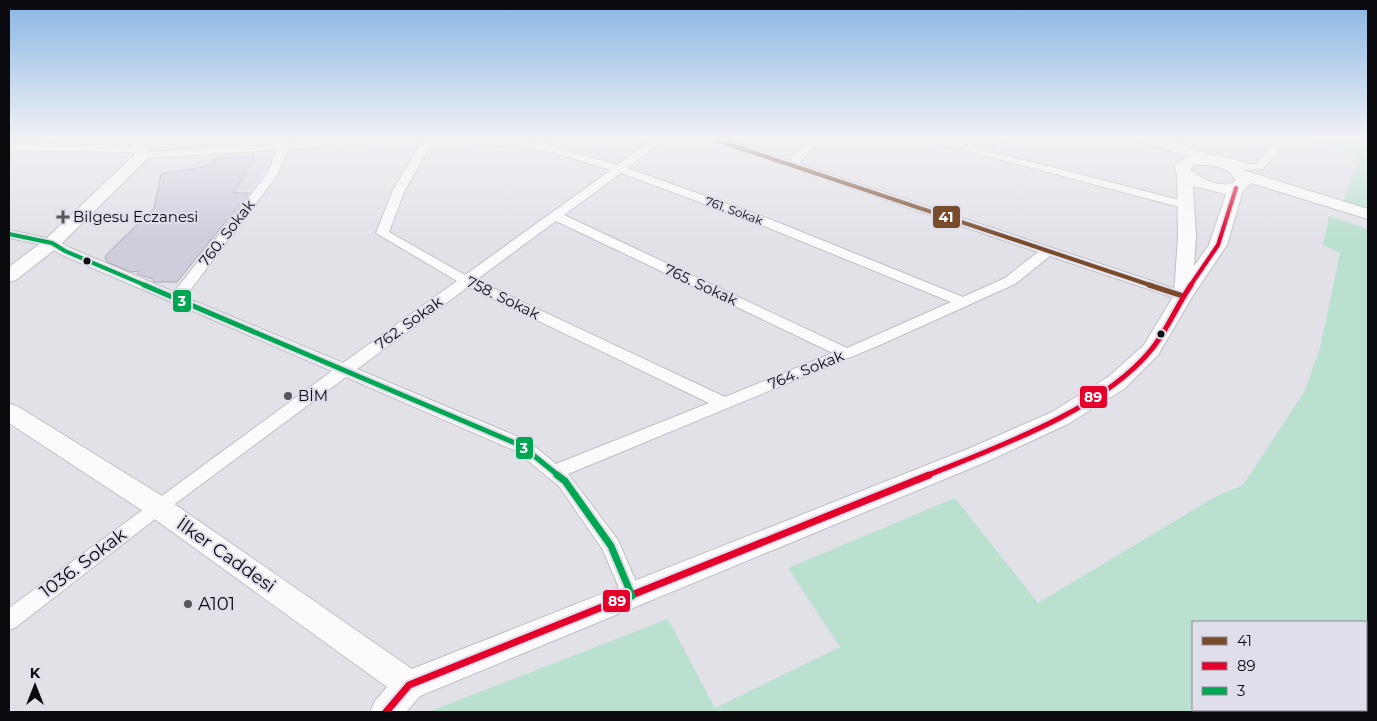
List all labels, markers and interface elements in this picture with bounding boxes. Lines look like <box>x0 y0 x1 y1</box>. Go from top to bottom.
street label: 761. Sokak <box>703 193 766 228</box>
street label: 760. Sokak <box>195 195 259 270</box>
line badge: 41 <box>932 205 961 229</box>
place label: Bilgesu Eczanesi <box>73 207 198 226</box>
text: 41 <box>939 208 953 226</box>
marker: Bilgesu Eczanesi <box>57 211 69 223</box>
unlabelled marker <box>82 256 92 266</box>
street label: 765. Sokak <box>662 259 741 310</box>
street label: 758. Sokak <box>463 272 543 323</box>
line badge: 3 <box>172 289 192 313</box>
text: 3 <box>177 292 186 310</box>
street label: 762. Sokak <box>371 292 446 353</box>
unlabelled marker <box>1156 329 1166 339</box>
street label: 764. Sokak <box>765 346 847 393</box>
line badge: 89 <box>1079 385 1108 409</box>
place label: BİM <box>298 386 328 405</box>
text: 89 <box>1084 388 1102 406</box>
marker: BİM <box>282 390 294 402</box>
line badge: 3 <box>515 436 534 460</box>
text: 3 <box>519 439 528 457</box>
street label: İlker Caddesi <box>172 513 280 597</box>
street label: 1036. Sokak <box>35 523 131 603</box>
line badge: 89 <box>602 589 631 613</box>
text: 89 <box>608 592 626 610</box>
place label: A101 <box>198 593 235 615</box>
marker: A101 <box>182 598 194 610</box>
legend <box>1192 621 1367 711</box>
text: 41 <box>1237 631 1252 650</box>
text: 89 <box>1237 656 1256 675</box>
north arrow <box>10 661 60 711</box>
text: K <box>30 664 41 682</box>
text: 3 <box>1237 681 1245 700</box>

